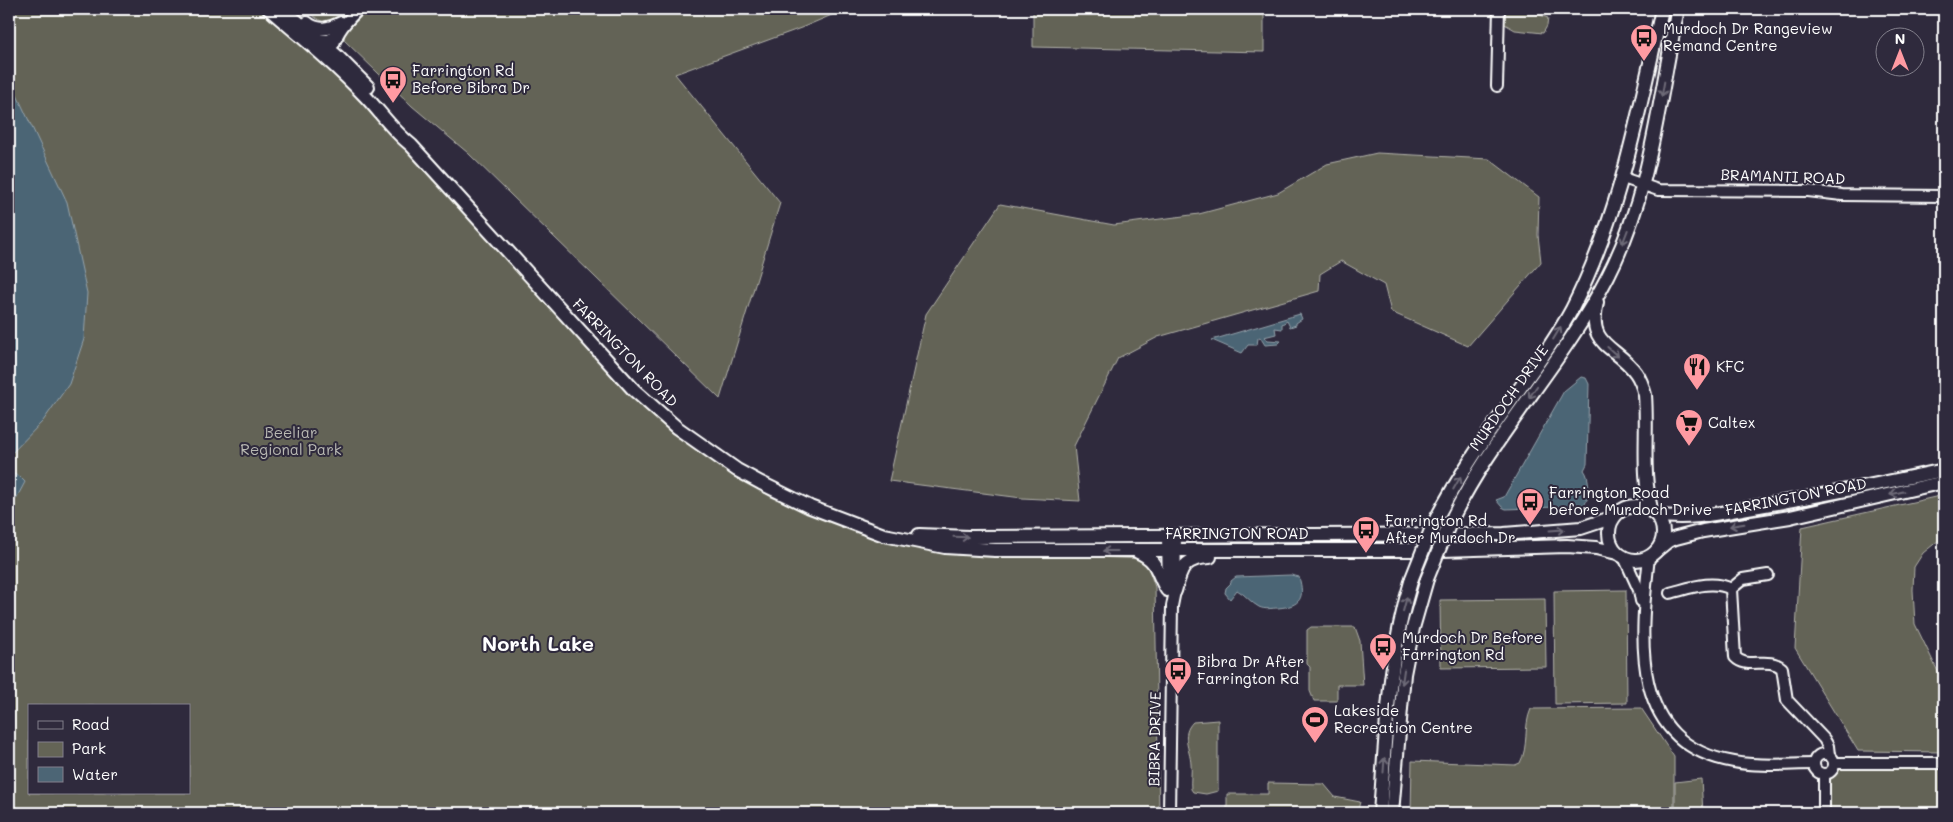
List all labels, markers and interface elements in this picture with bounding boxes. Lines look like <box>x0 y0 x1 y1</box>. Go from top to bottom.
place label: Murdoch Dr Rangeview Remand Centre <box>1663 18 1833 55</box>
bus stop icon: Murdoch Dr Rangeview Remand Centre <box>1629 23 1659 62</box>
north arrow <box>1876 28 1926 78</box>
text: N <box>1895 29 1905 48</box>
place label: Farrington Rd Before Bibra Dr <box>412 60 530 97</box>
bus stop icon: Farrington Rd Before Bibra Dr <box>378 65 408 104</box>
one-way arrow <box>1658 80 1668 96</box>
street label: BRAMANTI ROAD <box>1720 164 1846 188</box>
one-way arrow <box>1620 229 1630 244</box>
street label: FARRINGTON ROAD <box>569 294 683 411</box>
one-way arrow <box>1553 327 1563 341</box>
street label: MURDOCH DRIVE <box>1464 340 1552 454</box>
one-way arrow <box>1607 346 1620 358</box>
restaurant icon: KFC <box>1682 352 1712 391</box>
place label: KFC <box>1716 356 1744 376</box>
one-way arrow <box>1528 384 1538 398</box>
supermarket icon: Caltex <box>1674 408 1704 447</box>
place label: Caltex <box>1708 412 1756 432</box>
park label: Beeliar Regional Park <box>240 422 342 459</box>
street label: FARRINGTON ROAD <box>1724 473 1868 520</box>
one-way arrow <box>1452 476 1462 490</box>
place label: Farrington Road before Murdoch Drive <box>1549 482 1712 519</box>
bus stop icon: Farrington Road before Murdoch Drive <box>1515 487 1545 526</box>
one-way arrow <box>1889 489 1905 498</box>
place label: Farrington Rd After Murdoch Dr <box>1385 510 1515 547</box>
bus stop icon: Farrington Rd After Murdoch Dr <box>1351 515 1381 554</box>
one-way arrow <box>1730 521 1746 531</box>
street label: FARRINGTON ROAD <box>1165 523 1309 543</box>
one-way arrow <box>1549 526 1565 535</box>
one-way arrow <box>952 532 968 542</box>
one-way arrow <box>1102 546 1118 556</box>
one-way arrow <box>1400 596 1410 612</box>
place label: Murdoch Dr Before Farrington Rd <box>1402 627 1543 664</box>
district label: North Lake <box>482 630 594 656</box>
bus stop icon: Murdoch Dr Before Farrington Rd <box>1368 632 1398 671</box>
place label: Bibra Dr After Farrington Rd <box>1197 651 1304 688</box>
bus stop icon: Bibra Dr After Farrington Rd <box>1163 656 1193 695</box>
one-way arrow <box>1398 669 1408 685</box>
street label: BIBRA DRIVE <box>1143 691 1165 787</box>
place label: Lakeside Recreation Centre <box>1334 700 1473 737</box>
legend <box>28 704 190 794</box>
sports icon: Lakeside Recreation Centre <box>1300 705 1330 744</box>
text: Road <box>72 714 109 734</box>
text: Park <box>72 738 106 758</box>
one-way arrow <box>1379 757 1388 773</box>
text: Water <box>72 764 118 784</box>

